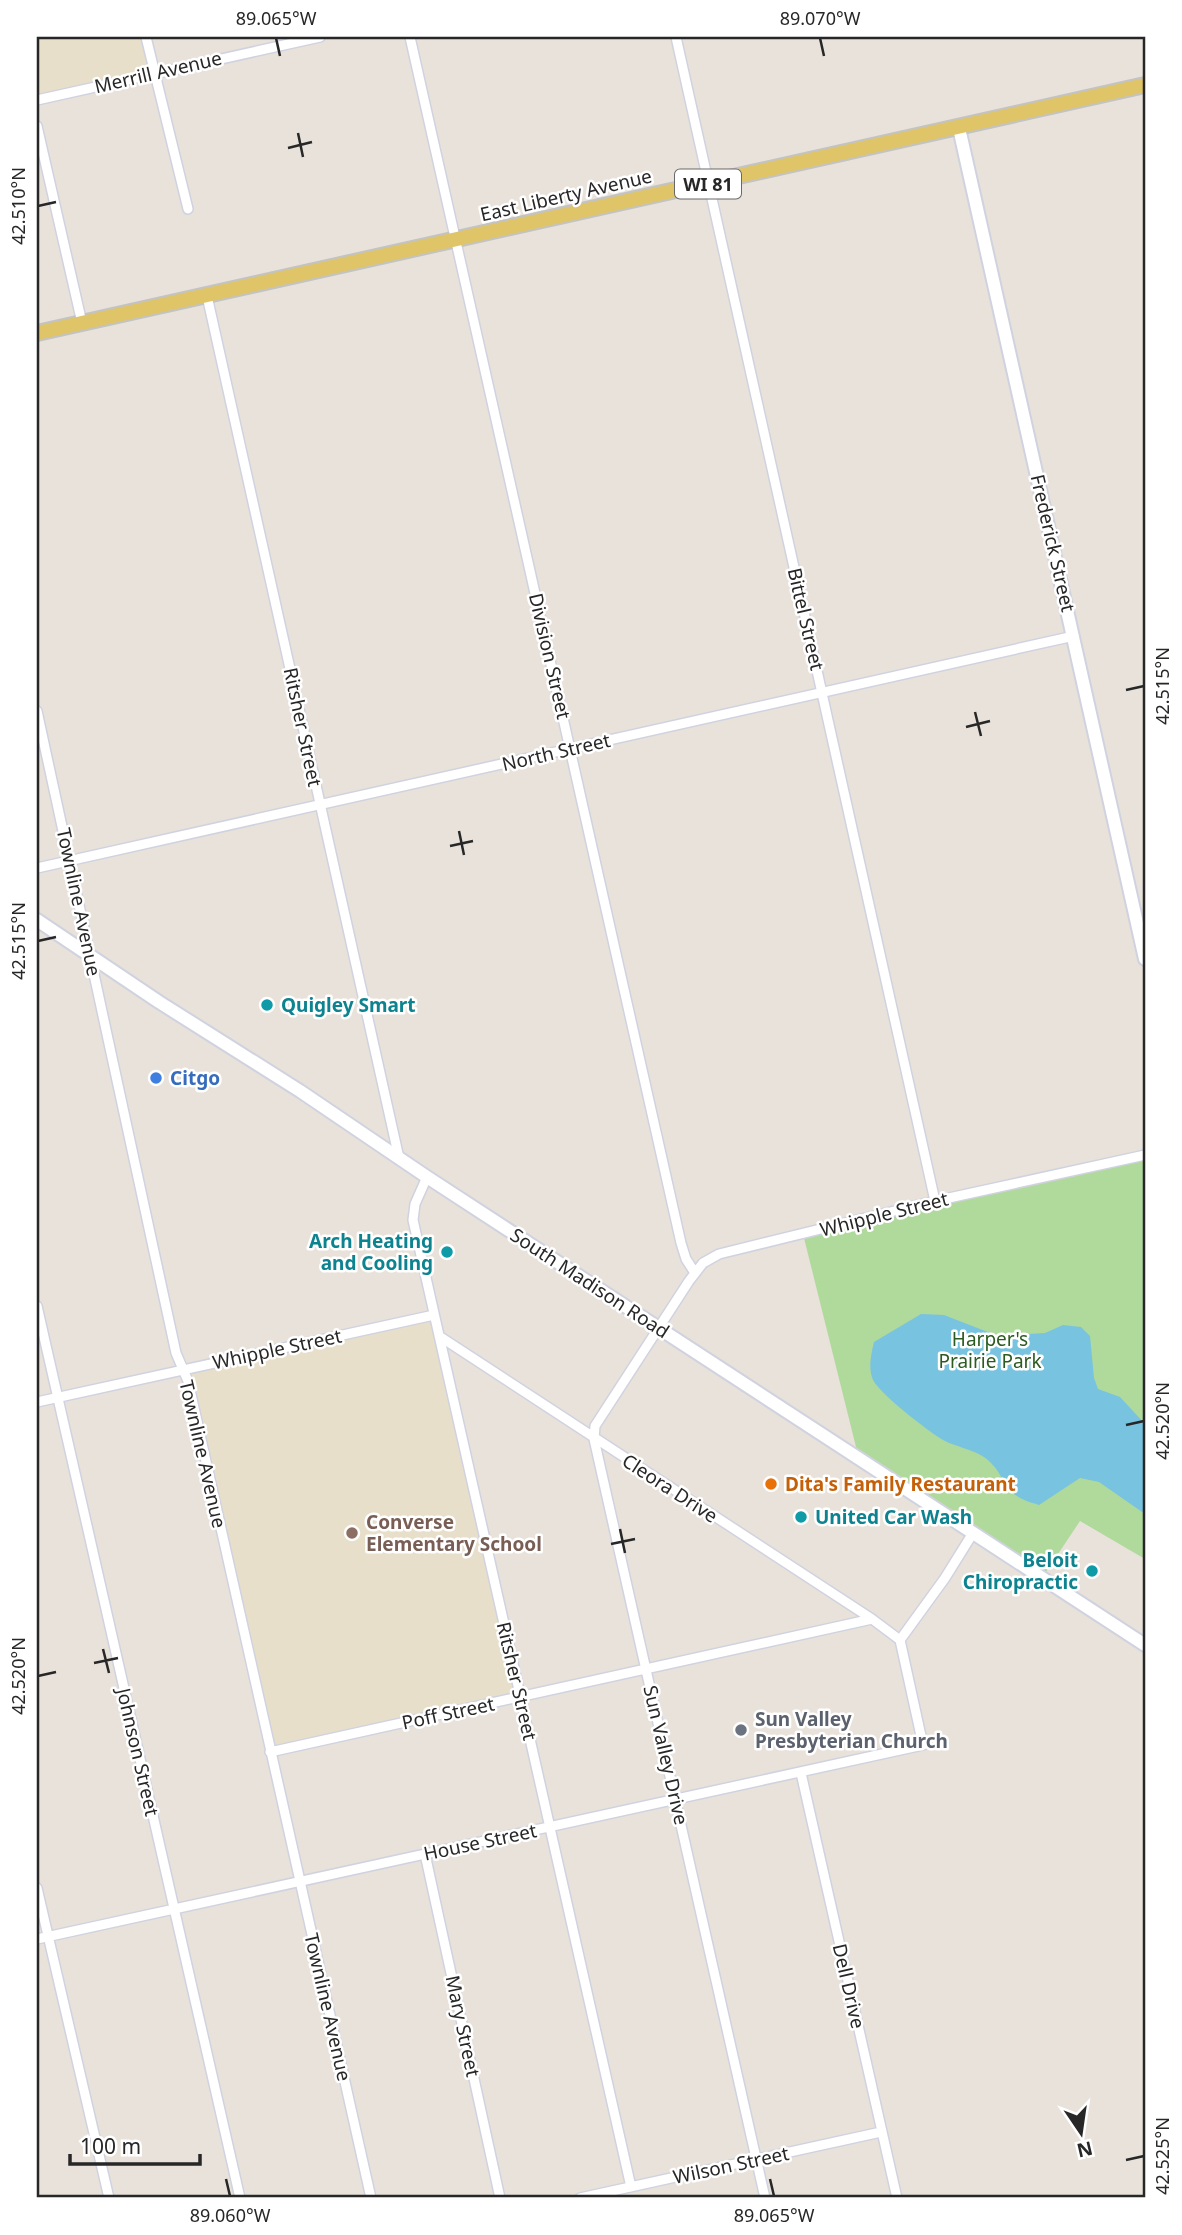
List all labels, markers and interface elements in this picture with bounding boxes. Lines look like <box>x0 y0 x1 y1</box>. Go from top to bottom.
text: 89.065°W <box>236 6 317 30</box>
text: 89.070°W <box>780 6 861 30</box>
street label: Merrill Avenue <box>92 45 224 99</box>
street label: East Liberty Avenue <box>478 163 654 227</box>
text: 42.510°N <box>6 167 30 245</box>
road number: WI 81 <box>675 169 741 198</box>
street label: Frederick Street <box>1025 472 1081 614</box>
street label: Bittel Street <box>782 565 830 673</box>
street label: Division Street <box>523 590 577 722</box>
text: 42.515°N <box>1150 647 1174 725</box>
street label: Ritsher Street <box>278 665 328 789</box>
street label: North Street <box>499 727 613 777</box>
street label: Townline Avenue <box>51 825 107 979</box>
text: 42.515°N <box>6 902 30 980</box>
place label: Quigley Smart <box>281 992 416 1018</box>
marker: Quigley Smart <box>259 997 275 1013</box>
place label: Citgo <box>170 1065 220 1091</box>
marker: Citgo <box>148 1070 164 1086</box>
street label: Whipple Street <box>817 1185 951 1242</box>
street label: South Madison Road <box>505 1222 675 1344</box>
place label: Arch Heating and Cooling <box>309 1228 433 1276</box>
marker: Arch Heating and Cooling <box>439 1244 455 1260</box>
street label: Whipple Street <box>210 1323 344 1375</box>
park label: Harper's Prairie Park <box>938 1326 1042 1374</box>
street label: Townline Avenue <box>173 1378 233 1530</box>
text: 42.520°N <box>1150 1382 1174 1460</box>
street label: Cleora Drive <box>617 1447 723 1529</box>
place label: Dita's Family Restaurant <box>785 1471 1016 1497</box>
marker: Dita's Family Restaurant <box>763 1476 779 1492</box>
place label: United Car Wash <box>815 1504 972 1530</box>
place label: Converse Elementary School <box>366 1509 542 1557</box>
marker: United Car Wash <box>793 1509 809 1525</box>
marker: Converse Elementary School <box>344 1525 360 1541</box>
place label: Beloit Chiropractic <box>963 1547 1078 1595</box>
marker: Beloit Chiropractic <box>1084 1563 1100 1579</box>
street label: Ritsher Street <box>491 1619 543 1743</box>
text: 42.520°N <box>6 1637 30 1715</box>
street label: Sun Valley Drive <box>637 1683 695 1827</box>
street label: Johnson Street <box>110 1684 165 1819</box>
street label: Poff Street <box>399 1690 497 1735</box>
place label: Sun Valley Presbyterian Church <box>755 1706 948 1754</box>
marker: Sun Valley Presbyterian Church <box>733 1722 749 1738</box>
street label: House Street <box>421 1817 539 1867</box>
street label: Townline Avenue <box>298 1931 358 2083</box>
street label: Dell Drive <box>827 1941 871 2031</box>
street label: Mary Street <box>440 1973 486 2079</box>
north arrow <box>1046 2098 1116 2168</box>
text: 42.525°N <box>1150 2117 1174 2195</box>
scale bar <box>70 2123 200 2167</box>
text: 100 m <box>80 2132 141 2160</box>
text: N <box>1074 2135 1095 2164</box>
street label: Wilson Street <box>671 2140 791 2190</box>
text: 89.060°W <box>190 2203 271 2227</box>
text: 89.065°W <box>734 2203 815 2227</box>

